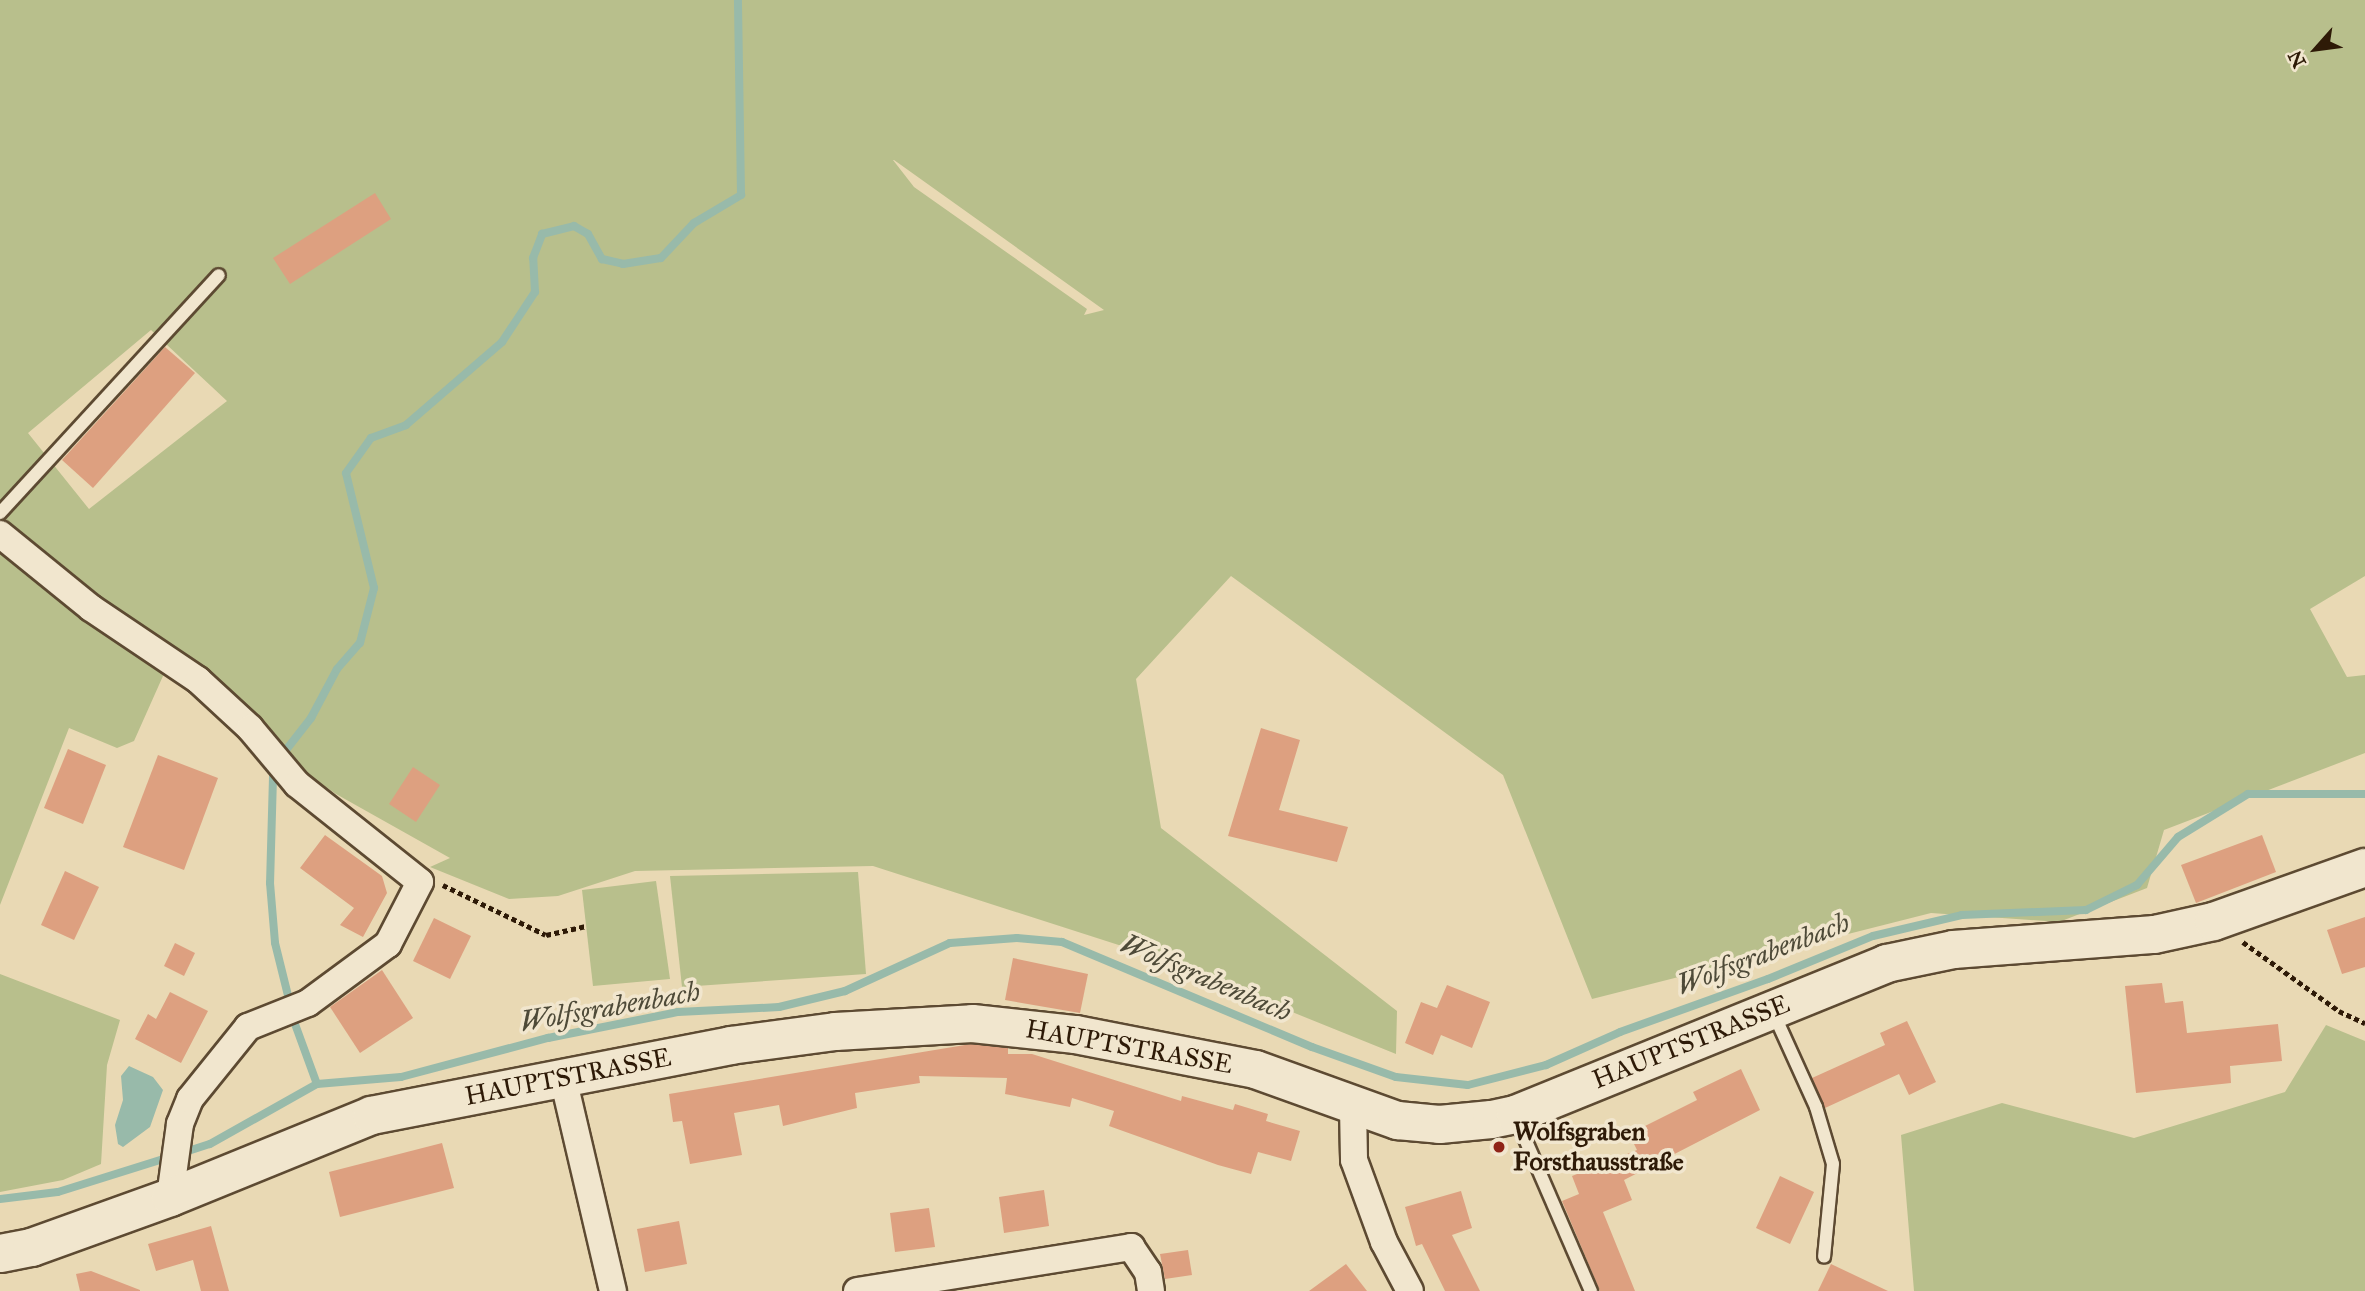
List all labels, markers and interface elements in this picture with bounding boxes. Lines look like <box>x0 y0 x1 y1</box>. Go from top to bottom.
north arrow <box>2281 14 2351 84</box>
text: N <box>2283 47 2311 72</box>
water label: Wolfsgrabenbach <box>1672 906 1854 1002</box>
water label: Wolfsgrabenbach <box>1116 927 1296 1029</box>
water label: Wolfsgrabenbach <box>517 975 703 1039</box>
street label: HAUPTSTRASSE <box>1588 988 1794 1096</box>
street label: HAUPTSTRASSE <box>1023 1013 1235 1081</box>
street label: HAUPTSTRASSE <box>462 1042 674 1112</box>
place label: Wolfsgraben Forsthausstraße <box>1513 1116 1684 1178</box>
marker: Wolfsgraben Forsthausstraße <box>1491 1139 1507 1155</box>

